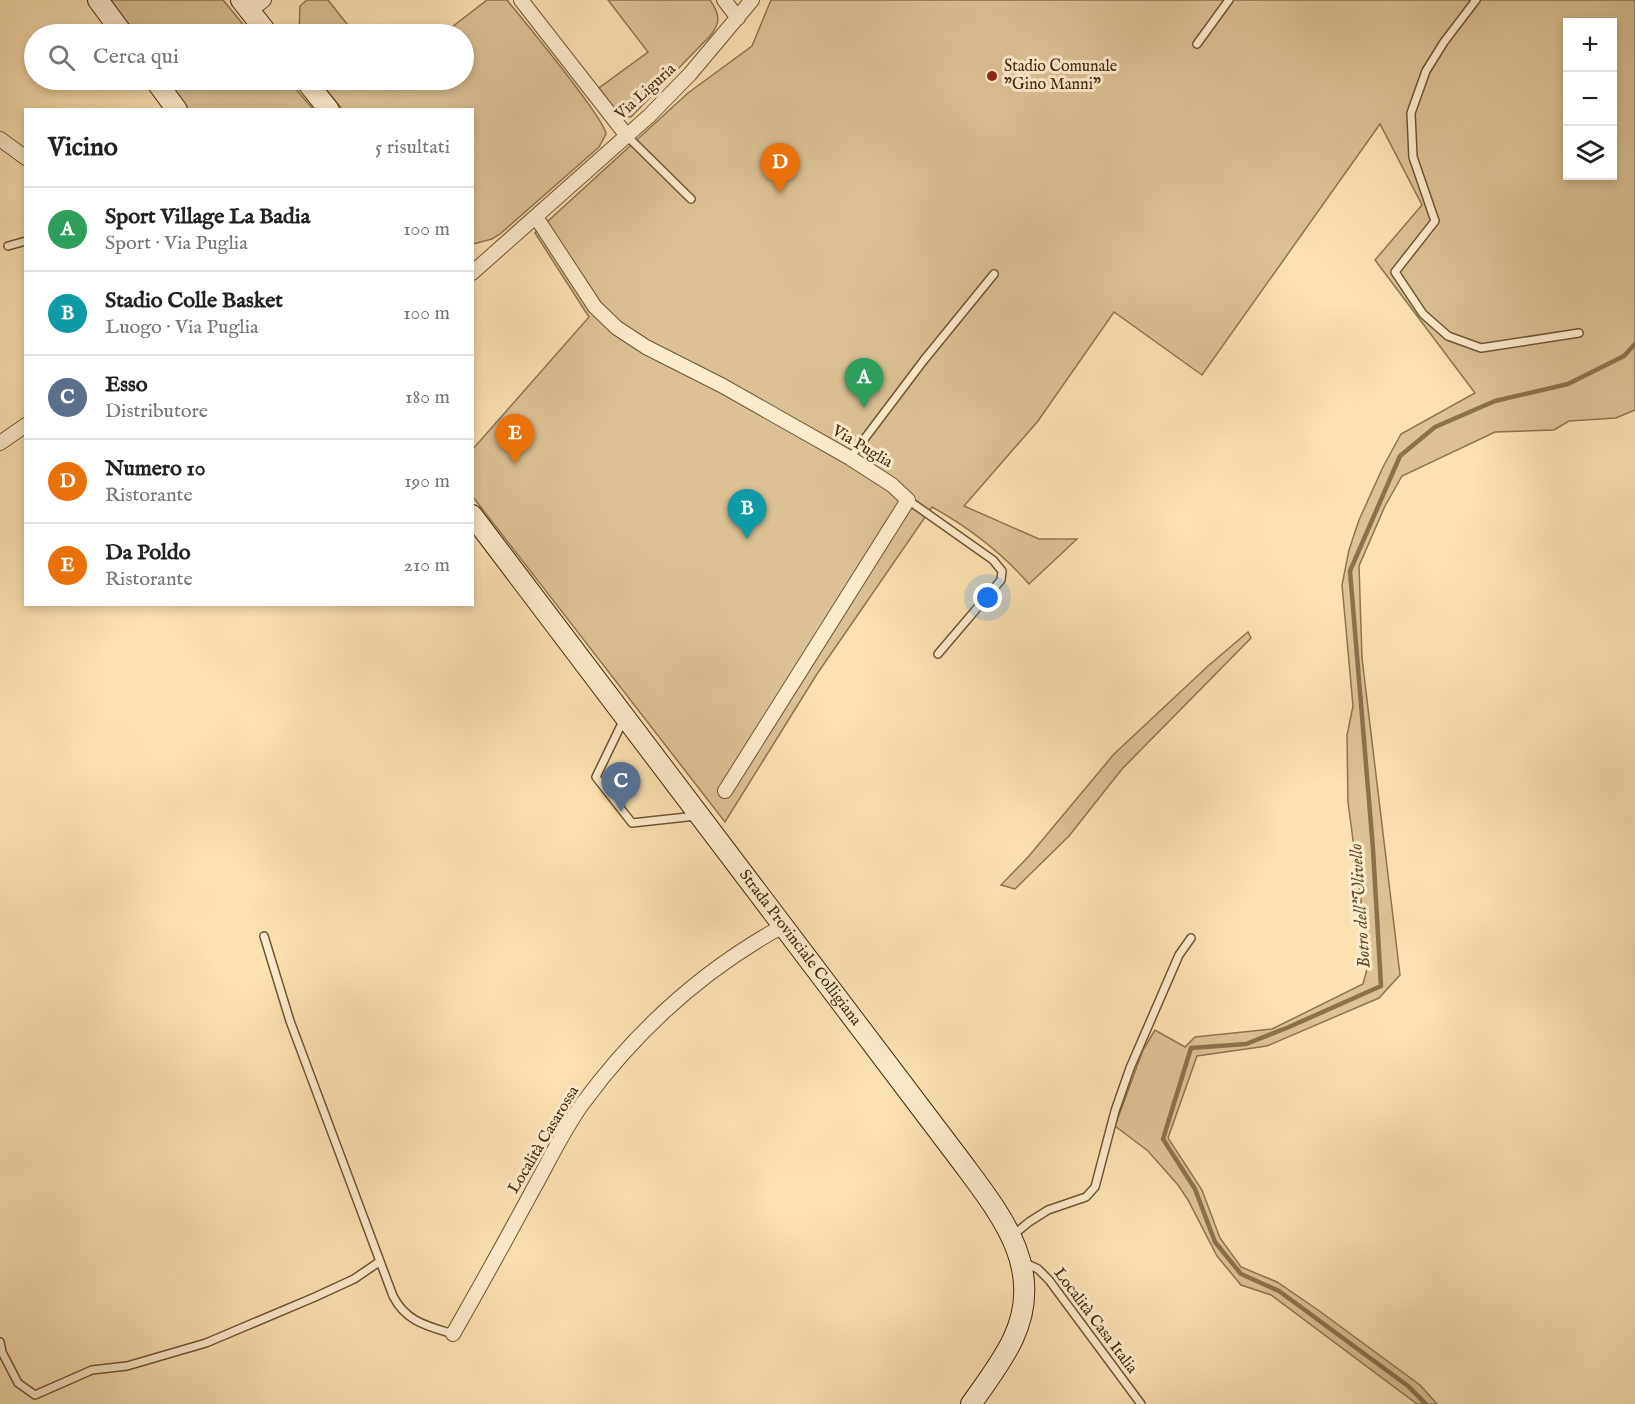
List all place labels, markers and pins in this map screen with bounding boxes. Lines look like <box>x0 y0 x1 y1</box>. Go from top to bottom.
place label: Stadio Comunale "Gino Manni" <box>1004 57 1117 95</box>
marker: Stadio Comunale "Gino Manni" <box>985 69 999 83</box>
pin: D <box>760 144 800 193</box>
pin: A <box>844 358 884 408</box>
pin: E <box>496 414 534 464</box>
pin: B <box>728 490 766 539</box>
pin: C <box>602 762 640 812</box>

